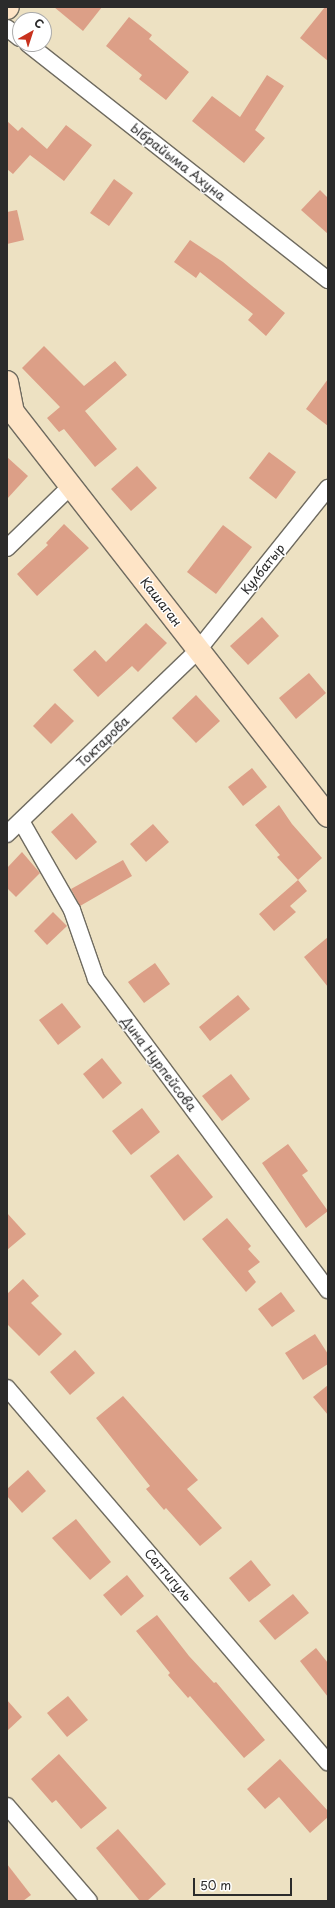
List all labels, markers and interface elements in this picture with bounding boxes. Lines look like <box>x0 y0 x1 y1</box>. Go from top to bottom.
north arrow <box>12 12 52 52</box>
text: С <box>31 14 48 32</box>
street label: Ыбрайыма Ахуна <box>127 120 229 204</box>
street label: Кулбатыр <box>238 540 288 598</box>
street label: Кашаган <box>137 574 185 630</box>
street label: Токтарова <box>74 713 132 771</box>
street label: Дина Нурпейсова <box>118 1013 200 1115</box>
street label: Саттигуль <box>141 1546 195 1604</box>
scale bar <box>195 1870 294 1896</box>
text: 50 m <box>200 1876 231 1894</box>

